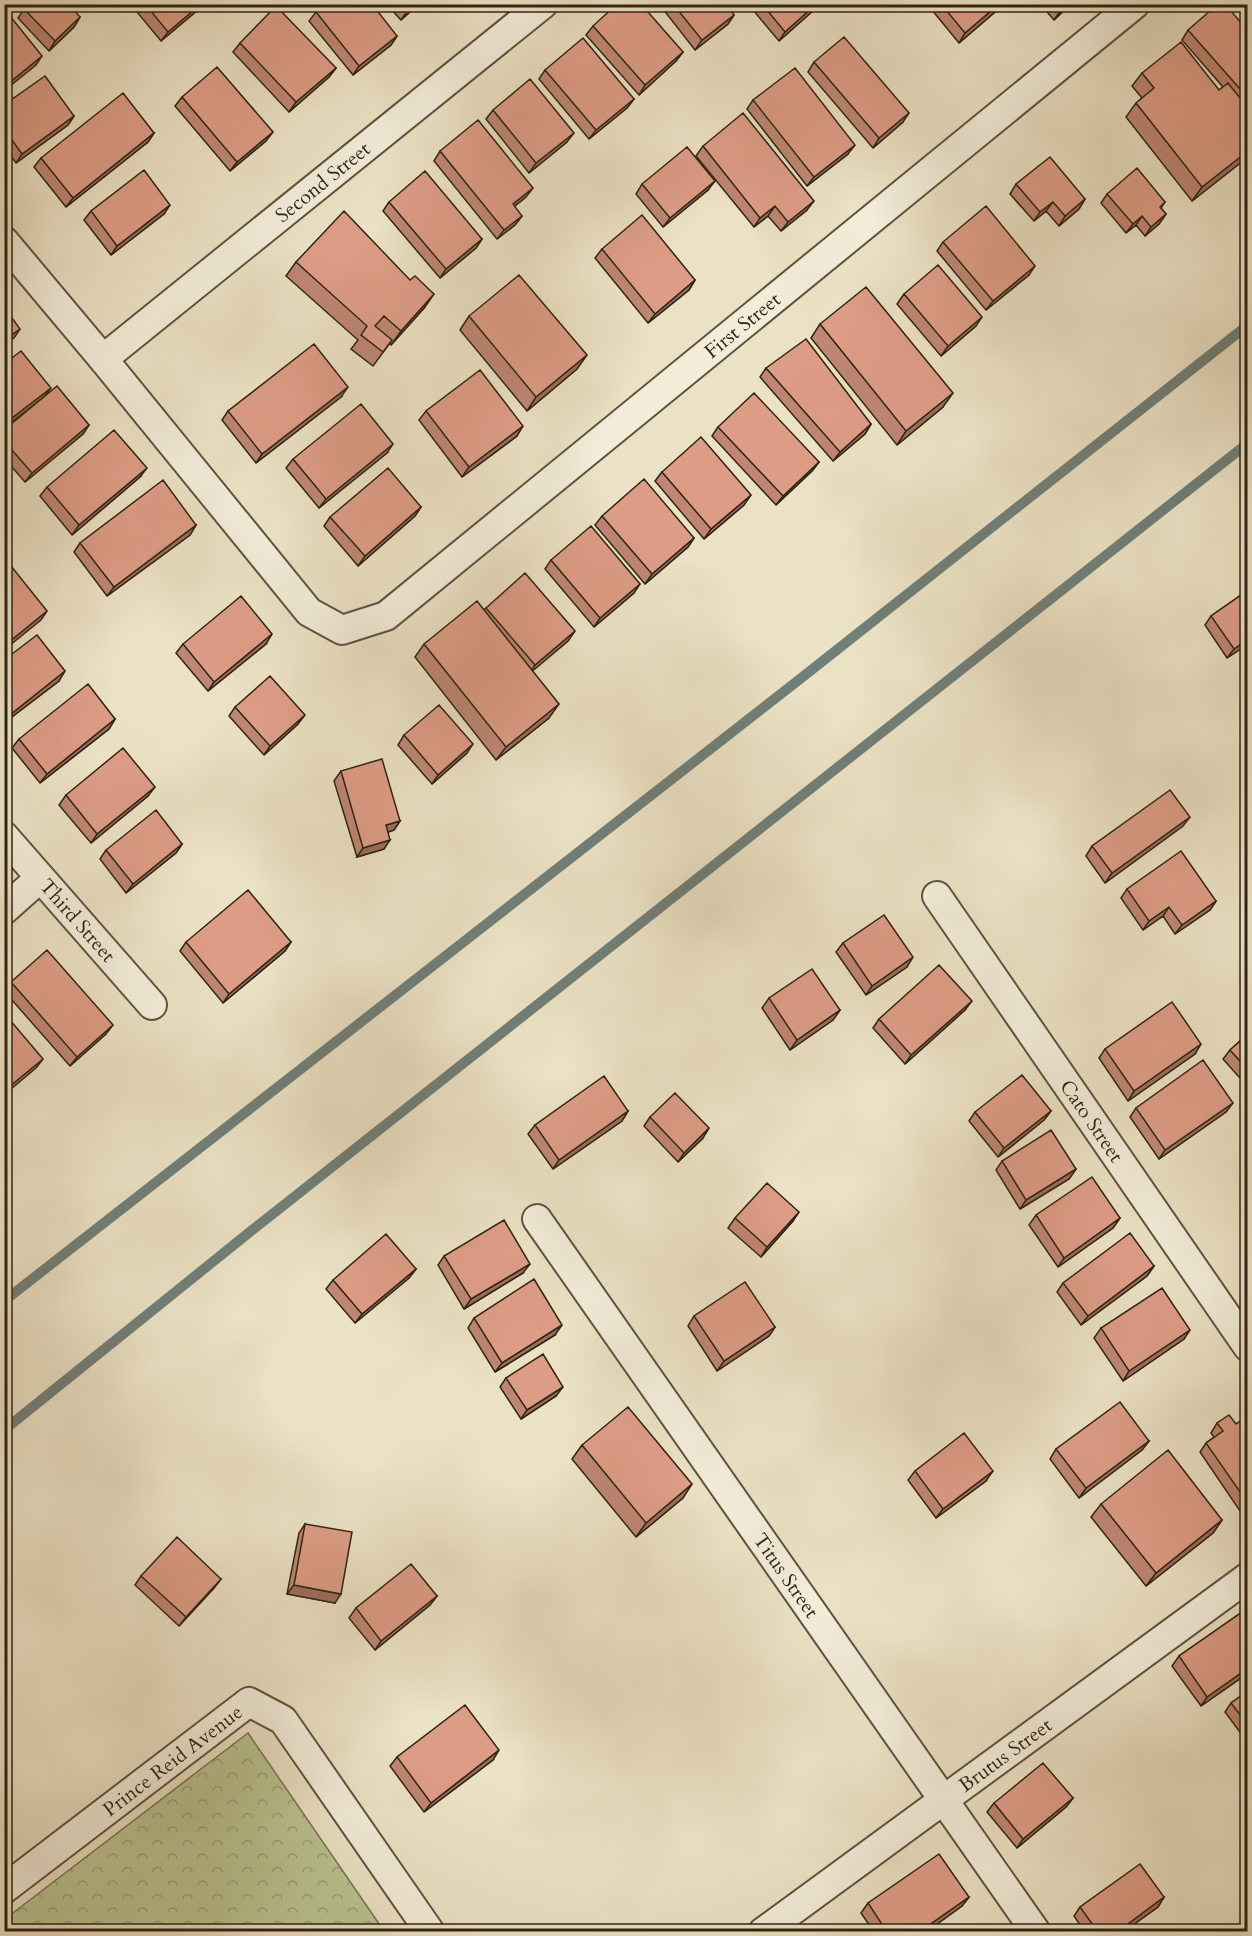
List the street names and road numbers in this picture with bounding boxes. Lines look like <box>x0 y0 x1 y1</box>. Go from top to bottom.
street label: Second Street <box>269 135 376 228</box>
street label: First Street <box>698 285 786 364</box>
street label: Third Street <box>34 873 122 968</box>
street label: Cato Street <box>1054 1074 1130 1168</box>
street label: Titus Street <box>747 1528 826 1624</box>
street label: Prince Reid Avenue <box>97 1698 248 1822</box>
street label: Brutus Street <box>953 1711 1058 1798</box>

